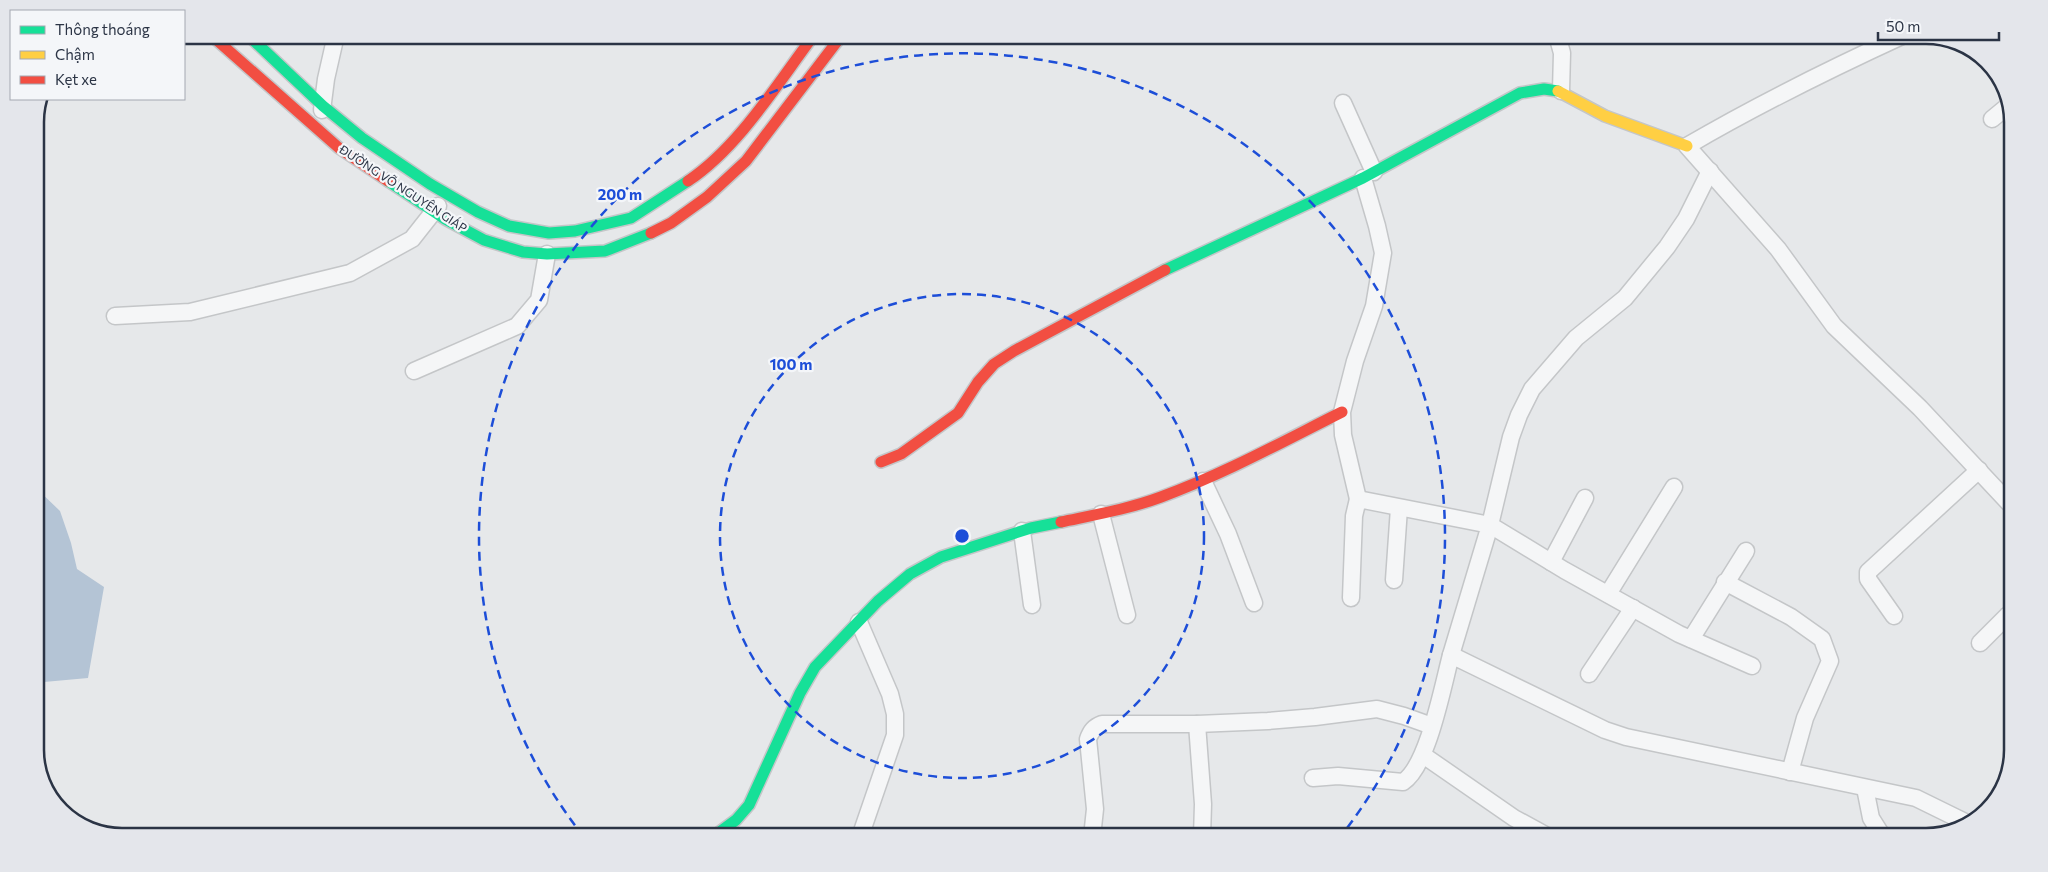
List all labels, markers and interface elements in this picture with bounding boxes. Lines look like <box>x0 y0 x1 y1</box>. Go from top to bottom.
legend <box>10 10 185 100</box>
scale bar <box>1878 10 1999 42</box>
text: 50 m <box>1886 17 1920 35</box>
text: Thông thoáng <box>55 20 150 38</box>
text: Chậm <box>55 45 95 63</box>
text: Kẹt xe <box>55 70 97 88</box>
street label: ĐƯỜNG VÕ NGUYÊN GIÁP <box>336 141 470 235</box>
text: 200 m <box>598 185 642 203</box>
text: 100 m <box>770 355 812 373</box>
centre of rings <box>953 527 971 545</box>

